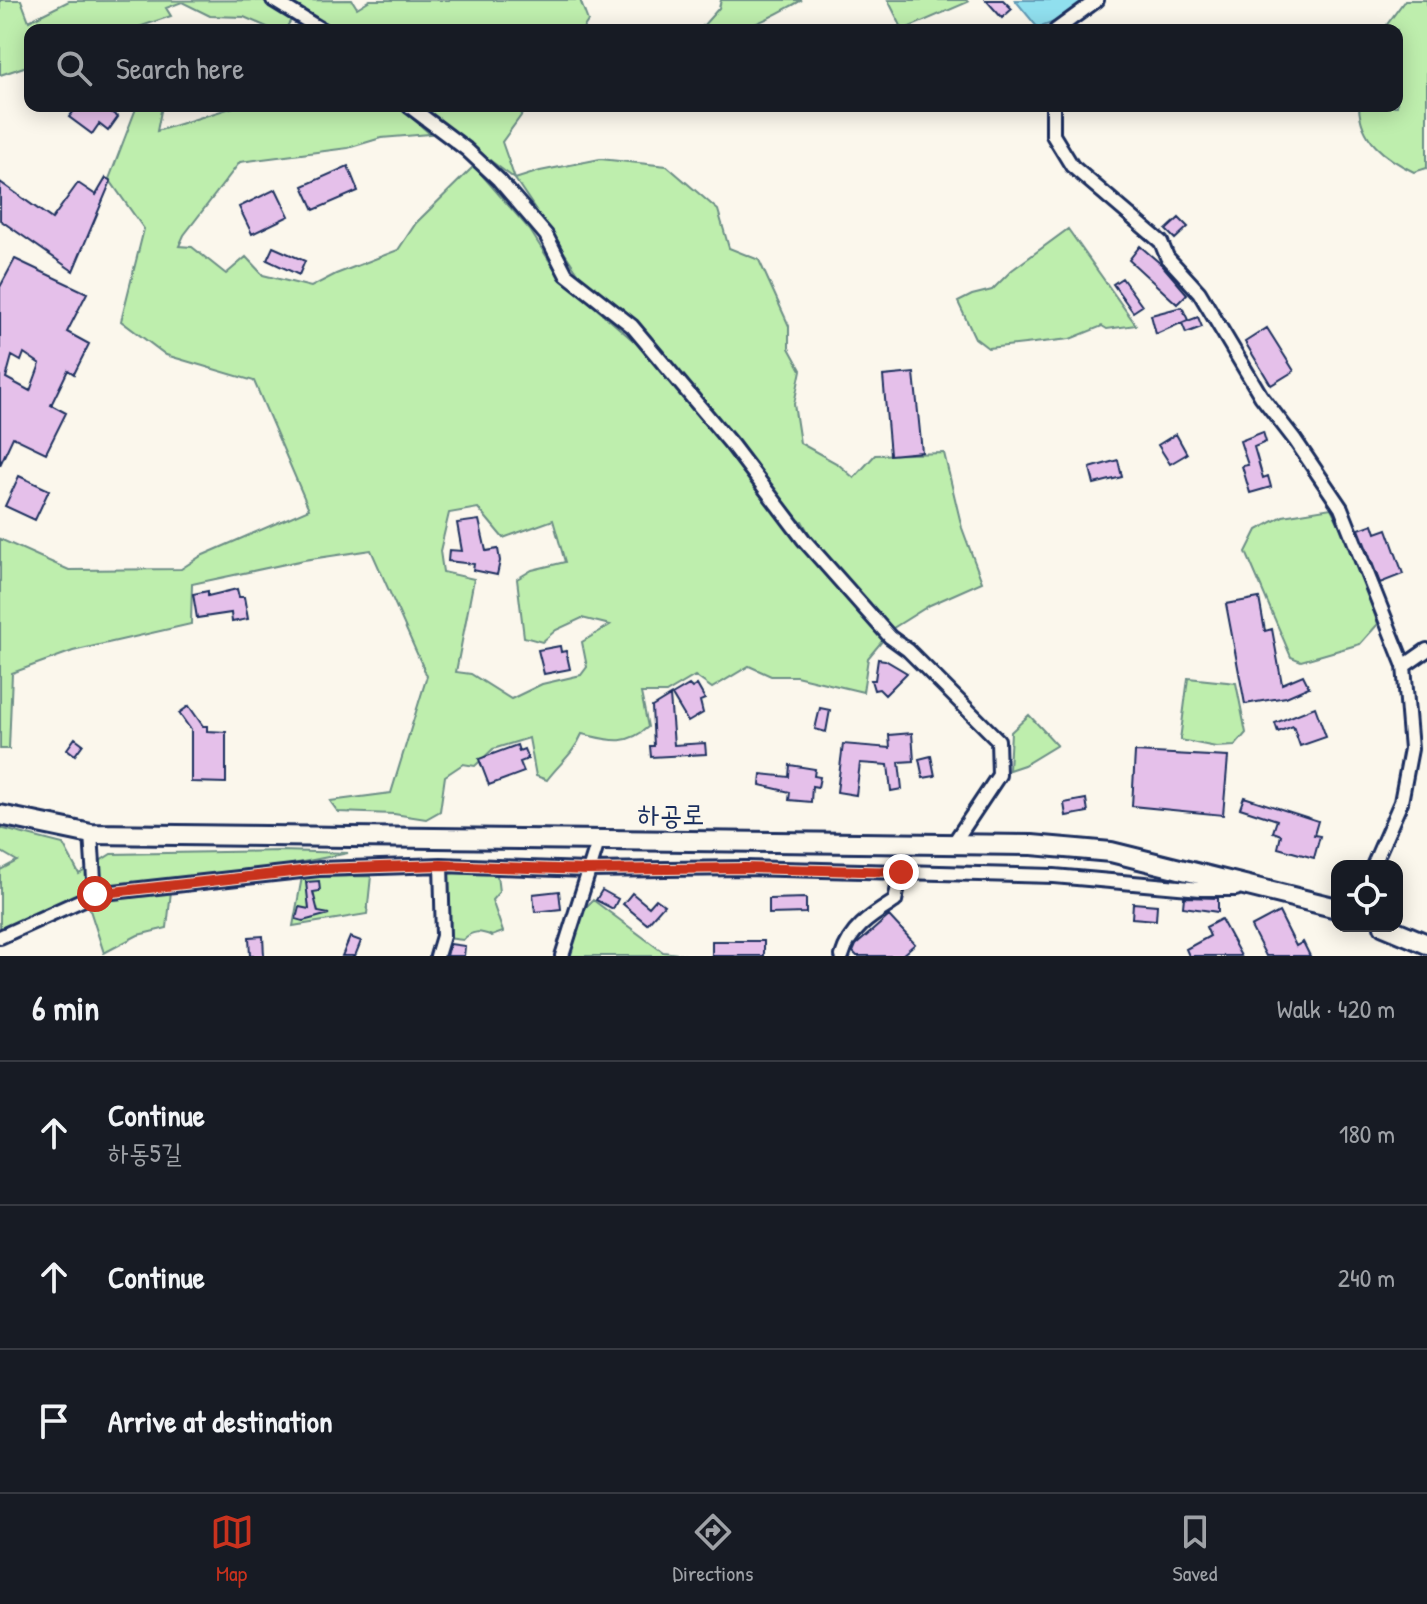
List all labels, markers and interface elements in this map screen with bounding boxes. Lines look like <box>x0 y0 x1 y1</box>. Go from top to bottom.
search box <box>24 24 1403 112</box>
icon: search <box>52 46 96 90</box>
text: Search here <box>116 48 244 88</box>
street label: 하공로 <box>637 795 705 833</box>
route end <box>883 854 919 890</box>
map controls <box>1331 860 1403 932</box>
button: locate <box>1331 860 1403 932</box>
route start <box>77 876 113 912</box>
text: 6 min <box>32 985 100 1031</box>
text: Walk · 420 m <box>1277 991 1395 1026</box>
text: Continue <box>108 1095 205 1135</box>
icon: ahead <box>32 1111 76 1155</box>
text: 180 m <box>1339 1116 1395 1151</box>
text: 하동5길 <box>108 1135 182 1170</box>
icon: ahead <box>32 1255 76 1299</box>
text: Continue <box>108 1257 205 1297</box>
text: 240 m <box>1338 1260 1395 1295</box>
icon: arrive <box>32 1399 76 1443</box>
text: Arrive at destination <box>108 1401 333 1441</box>
tab: Map <box>210 1510 254 1588</box>
tab: Directions <box>673 1510 754 1588</box>
tab: Saved <box>1173 1510 1217 1588</box>

